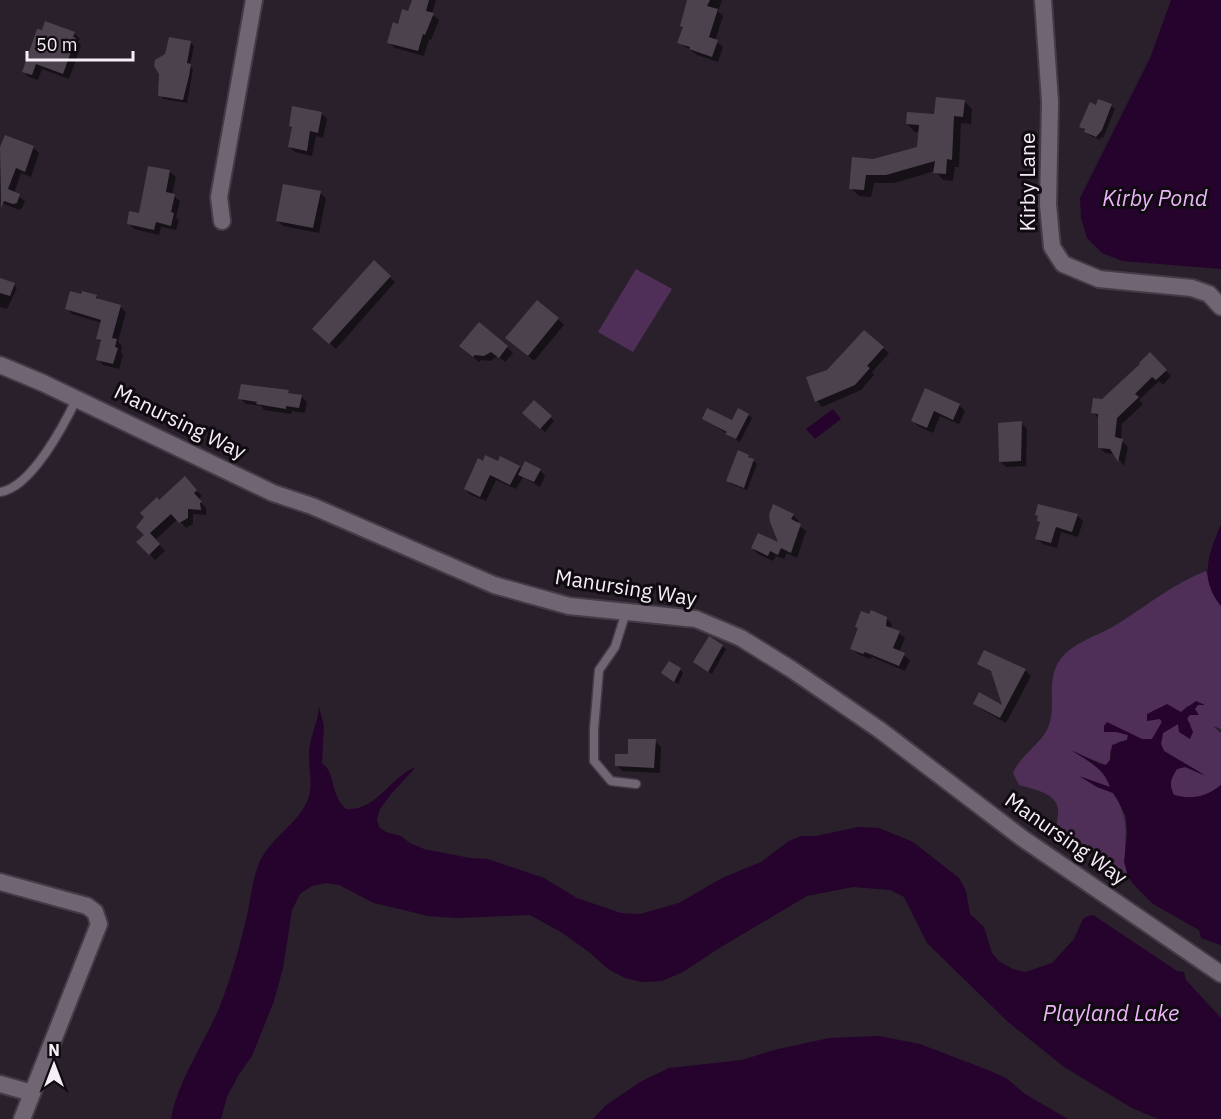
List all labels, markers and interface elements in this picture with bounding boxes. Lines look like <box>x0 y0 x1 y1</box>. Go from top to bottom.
scale bar <box>27 24 134 62</box>
text: 50 m <box>36 33 78 56</box>
street label: Kirby Lane <box>1013 133 1041 231</box>
water label: Kirby Pond <box>1102 183 1208 212</box>
street label: Manursing Way <box>110 377 251 465</box>
street label: Manursing Way <box>553 562 700 612</box>
street label: Manursing Way <box>1000 786 1134 891</box>
water label: Playland Lake <box>1043 998 1179 1027</box>
north arrow <box>24 1035 84 1095</box>
text: N <box>48 1040 60 1060</box>

